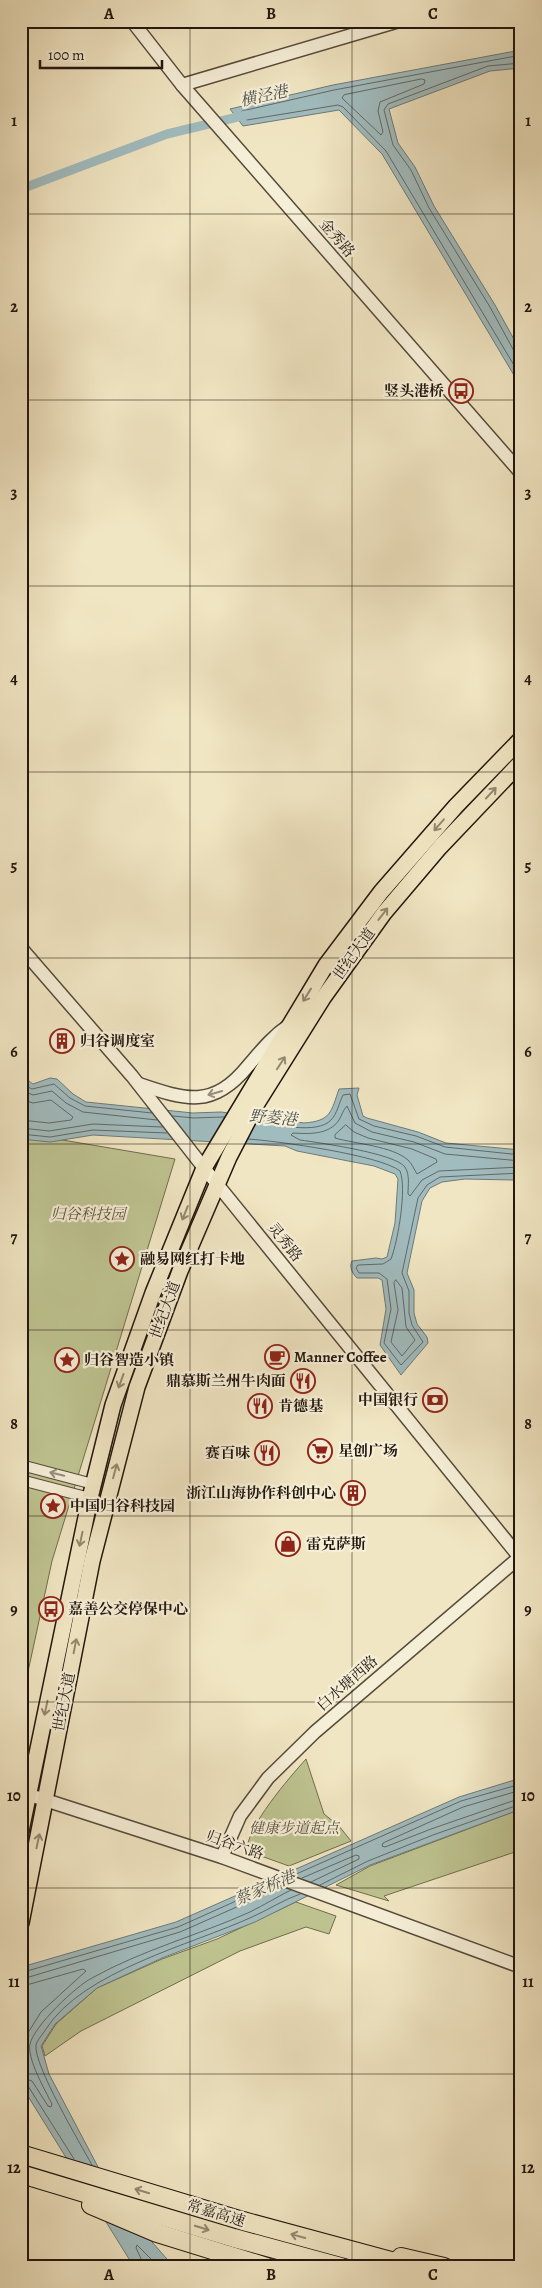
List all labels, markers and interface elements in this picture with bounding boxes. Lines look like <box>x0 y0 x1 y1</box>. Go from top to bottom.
text: A <box>103 3 115 25</box>
text: B <box>266 3 276 25</box>
text: C <box>428 3 438 25</box>
scale bar <box>40 38 162 70</box>
text: 100 m <box>48 45 85 65</box>
water label: 横泾港 <box>238 80 292 112</box>
text: 1 <box>11 110 17 132</box>
text: 1 <box>525 110 531 132</box>
street label: 金秀路 <box>315 214 359 262</box>
text: 2 <box>10 296 18 318</box>
text: 2 <box>524 296 532 318</box>
bus stop icon: 竖头港桥 <box>448 378 474 404</box>
place label: 竖头港桥 <box>384 381 444 401</box>
text: 3 <box>11 482 18 504</box>
text: 3 <box>525 482 532 504</box>
text: 4 <box>10 668 18 690</box>
text: 4 <box>524 668 532 690</box>
one-way arrow <box>485 787 497 799</box>
one-way arrow <box>433 819 445 832</box>
text: 5 <box>11 855 18 877</box>
text: 5 <box>525 855 532 877</box>
one-way arrow <box>378 908 389 921</box>
street label: 世纪大道 <box>328 924 380 984</box>
one-way arrow <box>302 988 312 1002</box>
building icon: 归谷调度室 <box>49 1028 75 1054</box>
place label: 归谷调度室 <box>80 1031 155 1051</box>
text: 6 <box>10 1041 18 1063</box>
text: 6 <box>524 1041 532 1063</box>
one-way arrow <box>277 1056 287 1070</box>
one-way arrow <box>207 1089 223 1099</box>
water label: 野菱港 <box>248 1105 300 1131</box>
park label: 归谷科技园 <box>50 1204 127 1224</box>
one-way arrow <box>180 1205 189 1220</box>
street label: 灵秀路 <box>263 1218 307 1266</box>
text: 7 <box>11 1227 18 1249</box>
text: 7 <box>525 1227 532 1249</box>
place icon: 融易网红打卡地 <box>109 1246 135 1272</box>
place label: 融易网红打卡地 <box>140 1249 245 1269</box>
street label: 世纪大道 <box>145 1278 185 1342</box>
cafe icon: Manner Coffee <box>264 1344 290 1370</box>
place icon: 归谷智造小镇 <box>54 1347 80 1373</box>
place label: Manner Coffee <box>294 1347 387 1367</box>
place label: 归谷智造小镇 <box>84 1350 174 1370</box>
restaurant icon: 鼎慕斯兰州牛肉面 <box>290 1368 316 1394</box>
place label: 鼎慕斯兰州牛肉面 <box>166 1371 286 1391</box>
one-way arrow <box>116 1373 125 1388</box>
bank icon: 中国银行 <box>422 1387 448 1413</box>
place label: 中国银行 <box>358 1390 418 1410</box>
restaurant icon: 肯德基 <box>247 1393 273 1419</box>
place label: 肯德基 <box>278 1396 324 1416</box>
text: 8 <box>10 1413 18 1435</box>
text: 8 <box>524 1413 532 1435</box>
supermarket icon: 星创广场 <box>307 1438 333 1464</box>
restaurant icon: 赛百味 <box>254 1440 280 1466</box>
place label: 星创广场 <box>338 1441 398 1461</box>
place label: 赛百味 <box>205 1443 251 1463</box>
one-way arrow <box>111 1464 120 1480</box>
one-way arrow <box>50 1469 66 1479</box>
building icon: 浙江山海协作科创中心 <box>340 1480 366 1506</box>
place label: 浙江山海协作科创中心 <box>186 1483 336 1503</box>
place icon: 中国归谷科技园 <box>40 1493 66 1519</box>
place label: 中国归谷科技园 <box>70 1496 175 1516</box>
one-way arrow <box>76 1530 85 1546</box>
shop icon: 雷克萨斯 <box>275 1531 301 1557</box>
place label: 雷克萨斯 <box>306 1534 366 1554</box>
bus stop icon: 嘉善公交停保中心 <box>38 1596 64 1622</box>
text: 9 <box>10 1599 18 1621</box>
place label: 嘉善公交停保中心 <box>68 1599 188 1619</box>
text: 9 <box>524 1599 532 1621</box>
one-way arrow <box>70 1639 80 1655</box>
street label: 白水塘西路 <box>312 1651 382 1715</box>
street label: 世纪大道 <box>48 1671 80 1733</box>
one-way arrow <box>41 1699 50 1715</box>
text: 10 <box>7 1785 21 1807</box>
text: 10 <box>521 1785 535 1807</box>
park label: 健康步道起点 <box>249 1818 341 1838</box>
street label: 归谷六路 <box>203 1826 267 1864</box>
one-way arrow <box>34 1833 43 1849</box>
water label: 蔡家桥港 <box>231 1865 301 1911</box>
text: 11 <box>8 1971 20 1993</box>
text: 11 <box>522 1971 534 1993</box>
text: 12 <box>7 2157 21 2179</box>
text: 12 <box>521 2157 535 2179</box>
one-way arrow <box>134 2185 150 2195</box>
street label: 常嘉高速 <box>184 2195 248 2231</box>
one-way arrow <box>194 2224 210 2234</box>
one-way arrow <box>290 2231 306 2240</box>
text: A <box>103 2264 115 2286</box>
text: B <box>266 2264 276 2286</box>
text: C <box>428 2264 438 2286</box>

